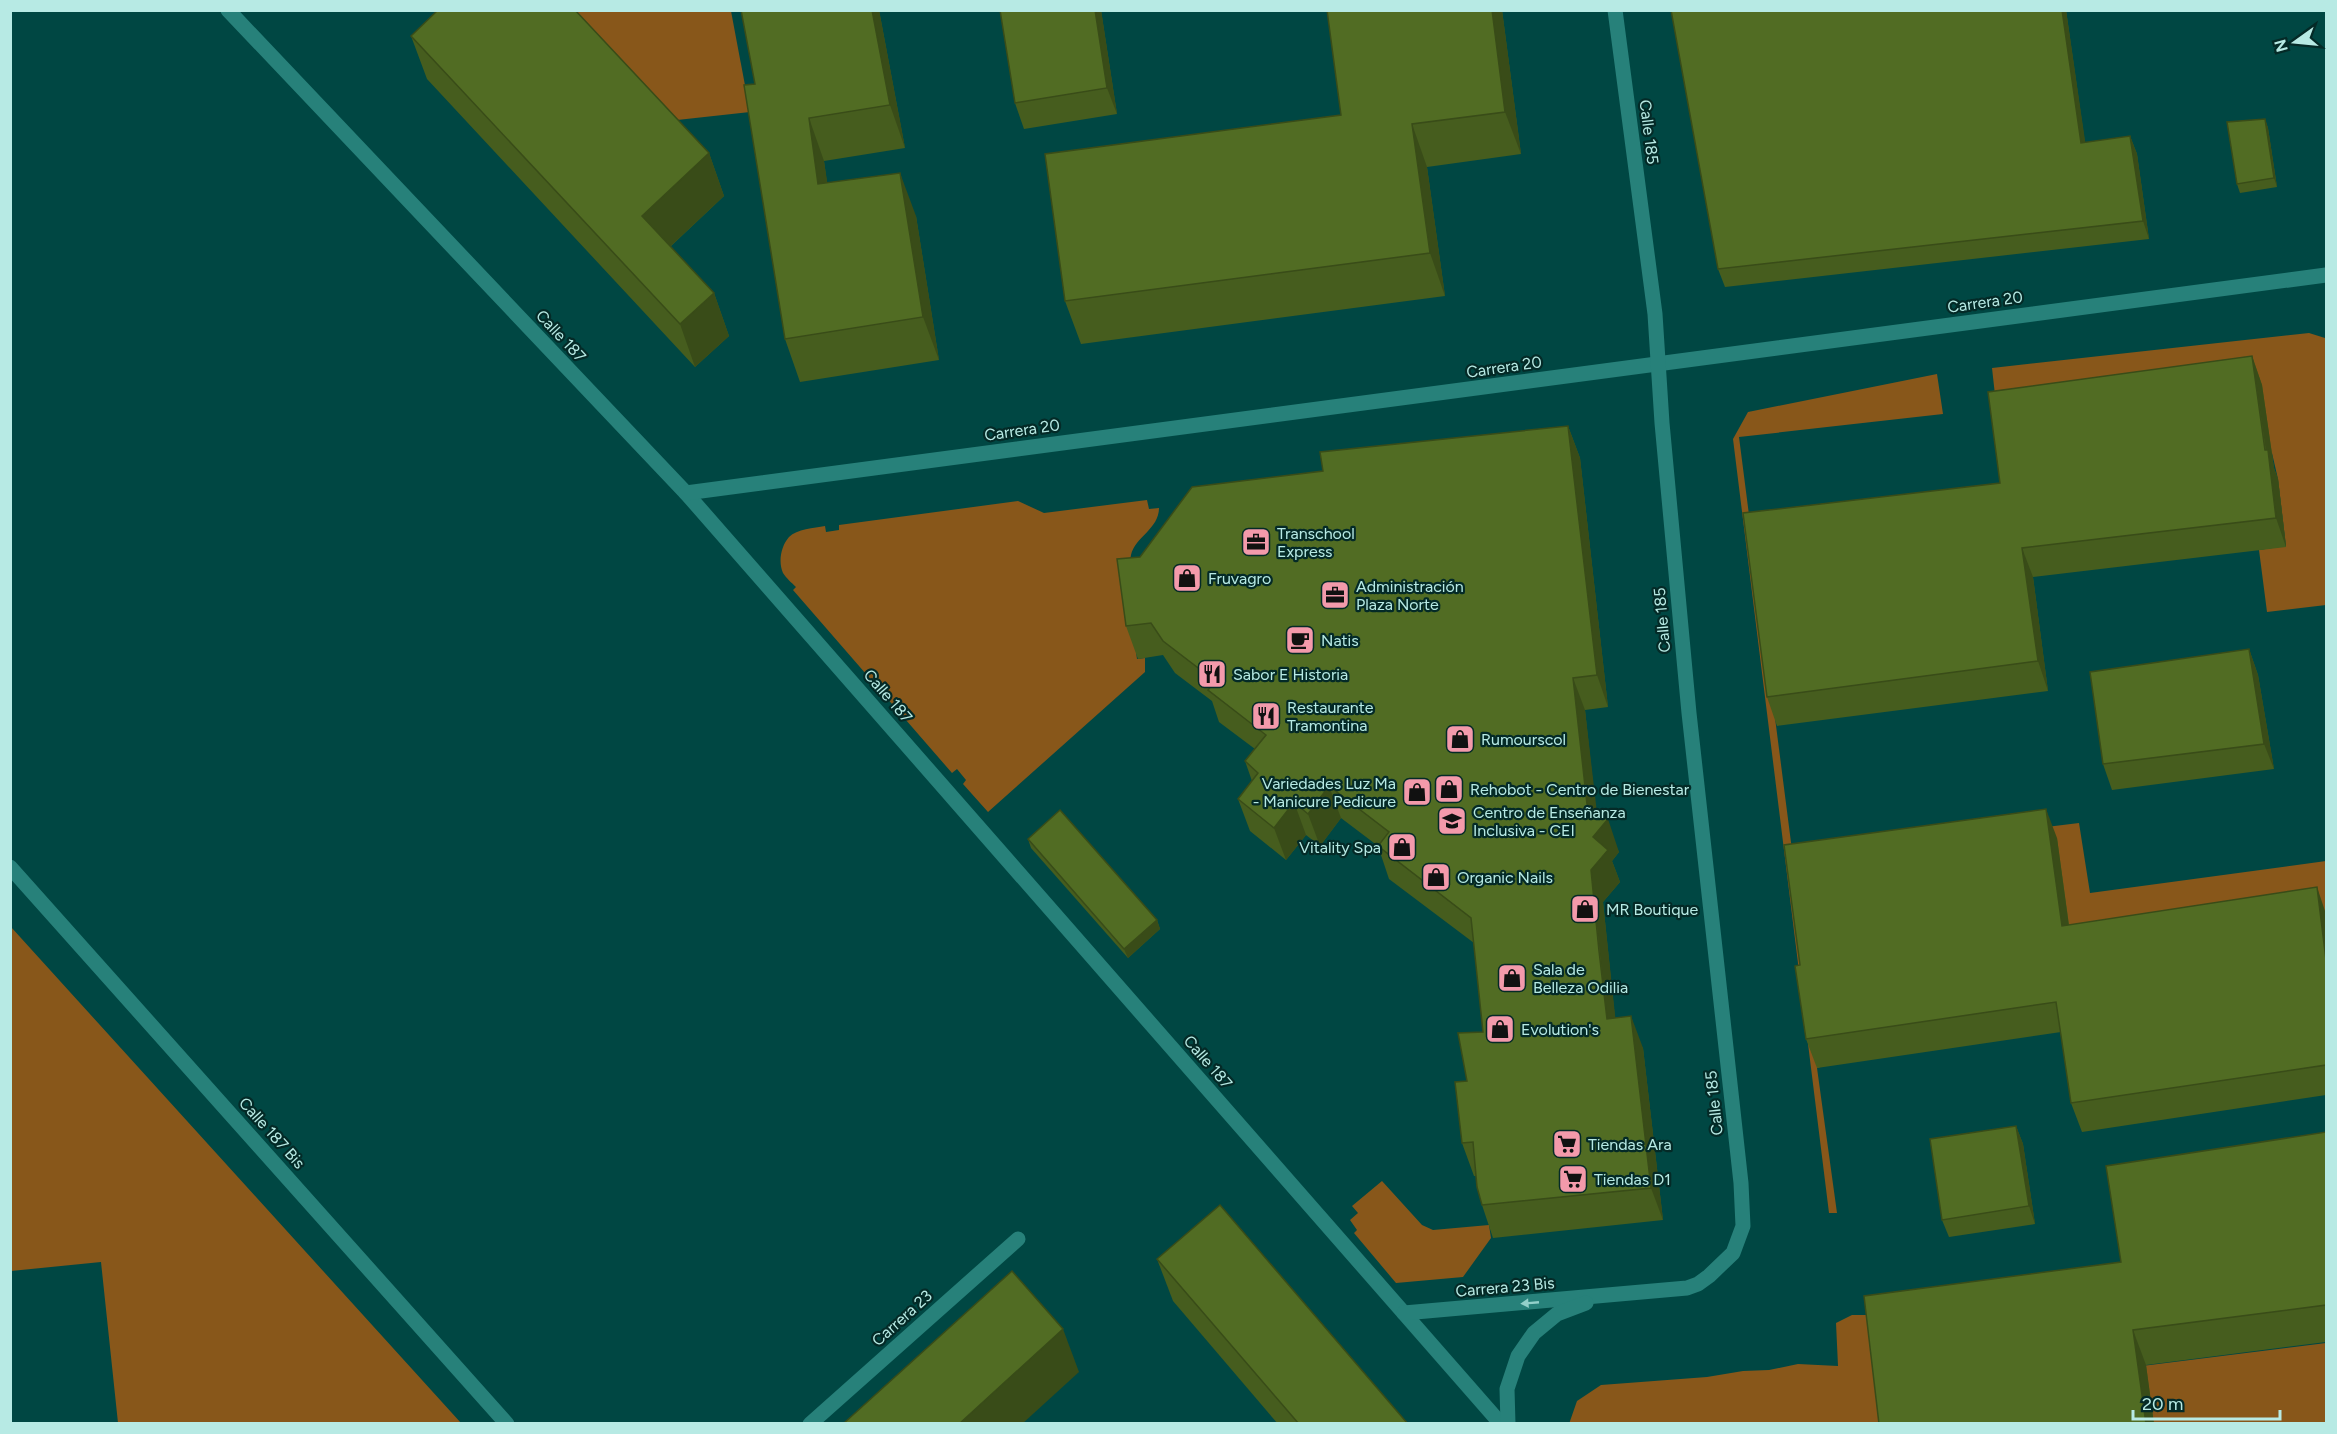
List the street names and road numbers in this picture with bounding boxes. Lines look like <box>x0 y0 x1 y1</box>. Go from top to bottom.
street label: Calle 185 <box>1636 99 1662 165</box>
street label: Carrera 20 <box>1946 287 2024 317</box>
street label: Calle 187 <box>532 306 590 366</box>
street label: Carrera 20 <box>1465 352 1543 382</box>
street label: Carrera 20 <box>983 415 1061 445</box>
street label: Calle 185 <box>1650 587 1674 653</box>
street label: Calle 187 <box>860 665 917 727</box>
street label: Calle 187 <box>1180 1031 1237 1093</box>
street label: Calle 185 <box>1701 1070 1727 1136</box>
street label: Calle 187 Bis <box>235 1093 309 1173</box>
street label: Carrera 23 Bis <box>1455 1273 1555 1301</box>
street label: Carrera 23 <box>868 1286 936 1350</box>

